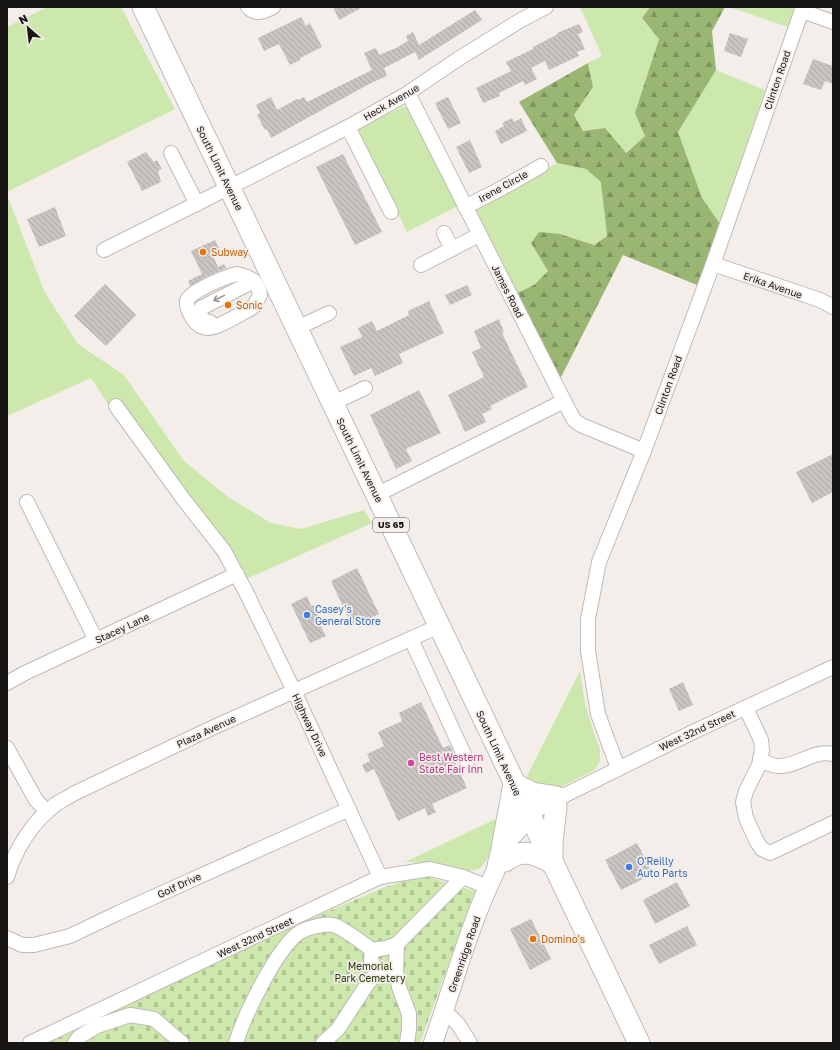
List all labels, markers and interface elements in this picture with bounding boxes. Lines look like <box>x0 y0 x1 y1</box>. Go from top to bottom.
north arrow <box>8 8 48 48</box>
text: N <box>16 11 30 26</box>
street label: Clinton Road <box>761 49 793 111</box>
street label: Heck Avenue <box>361 81 421 123</box>
street label: South Limit Avenue <box>194 124 246 213</box>
street label: Irene Circle <box>476 167 530 205</box>
place label: Subway <box>211 246 249 258</box>
marker: Subway <box>198 247 208 257</box>
street label: James Road <box>489 262 527 320</box>
street label: Erika Avenue <box>742 269 804 301</box>
one-way arrow <box>214 295 226 302</box>
place label: Sonic <box>236 299 263 311</box>
marker: Sonic <box>223 300 233 310</box>
street label: Clinton Road <box>652 354 684 416</box>
street label: South Limit Avenue <box>334 416 386 505</box>
road number: US 65 <box>373 518 409 532</box>
place label: Casey's General Store <box>315 603 381 627</box>
street label: Stacey Lane <box>93 610 151 646</box>
marker: Casey's General Store <box>302 610 312 620</box>
street label: Highway Drive <box>290 691 330 759</box>
street label: West 32nd Street <box>657 707 737 753</box>
street label: South Limit Avenue <box>474 708 524 798</box>
street label: Plaza Avenue <box>174 712 238 750</box>
place label: Best Western State Fair Inn <box>419 751 483 775</box>
marker: Best Western State Fair Inn <box>406 758 416 768</box>
place label: O'Reilly Auto Parts <box>637 855 688 879</box>
marker: O'Reilly Auto Parts <box>624 862 634 872</box>
street label: Golf Drive <box>155 870 203 900</box>
street label: West 32nd Street <box>215 914 295 960</box>
street label: Greenridge Road <box>445 914 483 994</box>
place label: Domino's <box>541 933 585 945</box>
marker: Domino's <box>528 934 538 944</box>
park label: Memorial Park Cemetery <box>335 960 406 984</box>

